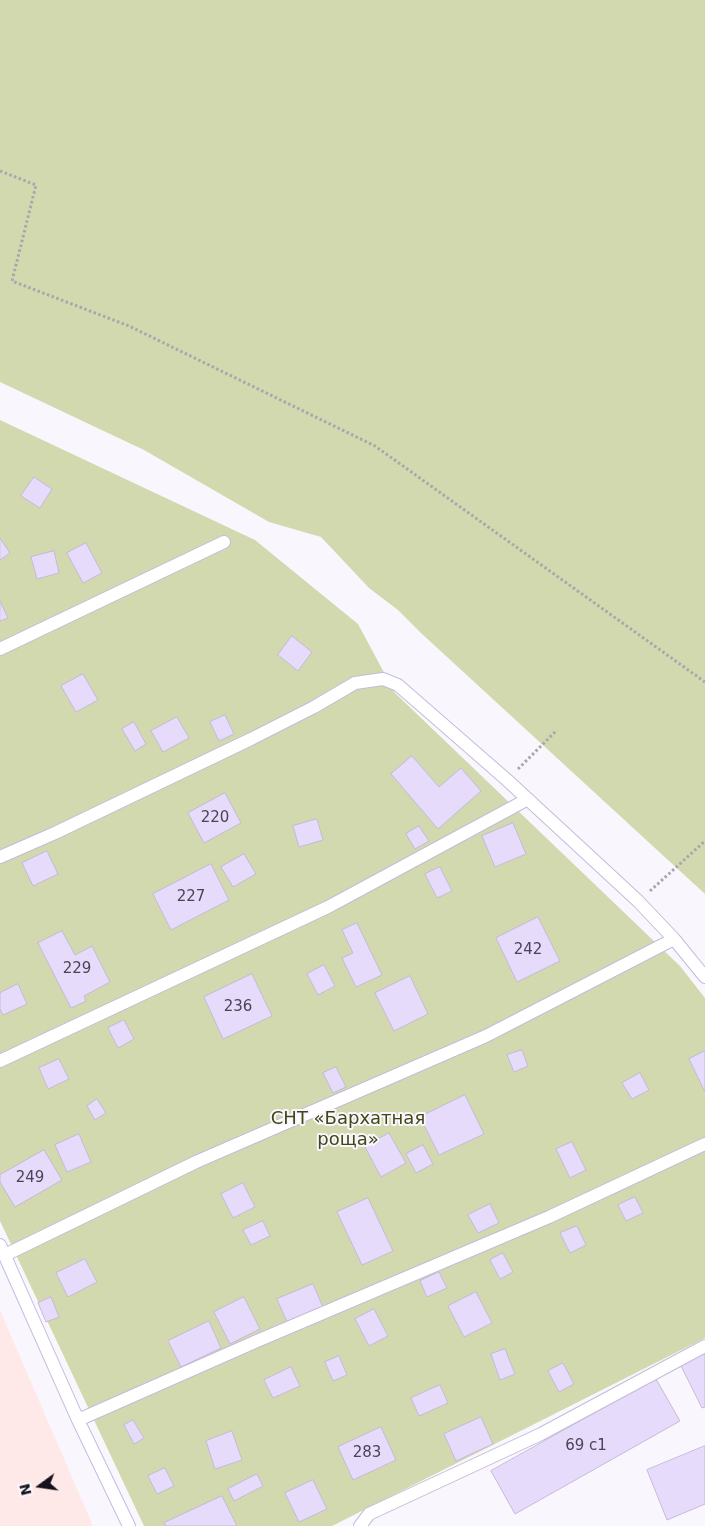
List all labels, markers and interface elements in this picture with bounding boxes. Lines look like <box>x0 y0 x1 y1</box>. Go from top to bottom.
house number: 220 <box>201 809 229 827</box>
house number: 227 <box>177 888 205 906</box>
house number: 242 <box>514 941 542 959</box>
house number: 229 <box>63 960 91 978</box>
house number: 236 <box>224 998 252 1016</box>
park label: СНТ «Бархатная роща» <box>271 1108 425 1150</box>
house number: 249 <box>16 1169 44 1187</box>
house number: 69 с1 <box>565 1437 607 1455</box>
house number: 283 <box>353 1444 381 1462</box>
north arrow <box>15 1461 65 1511</box>
text: N <box>16 1482 35 1497</box>

